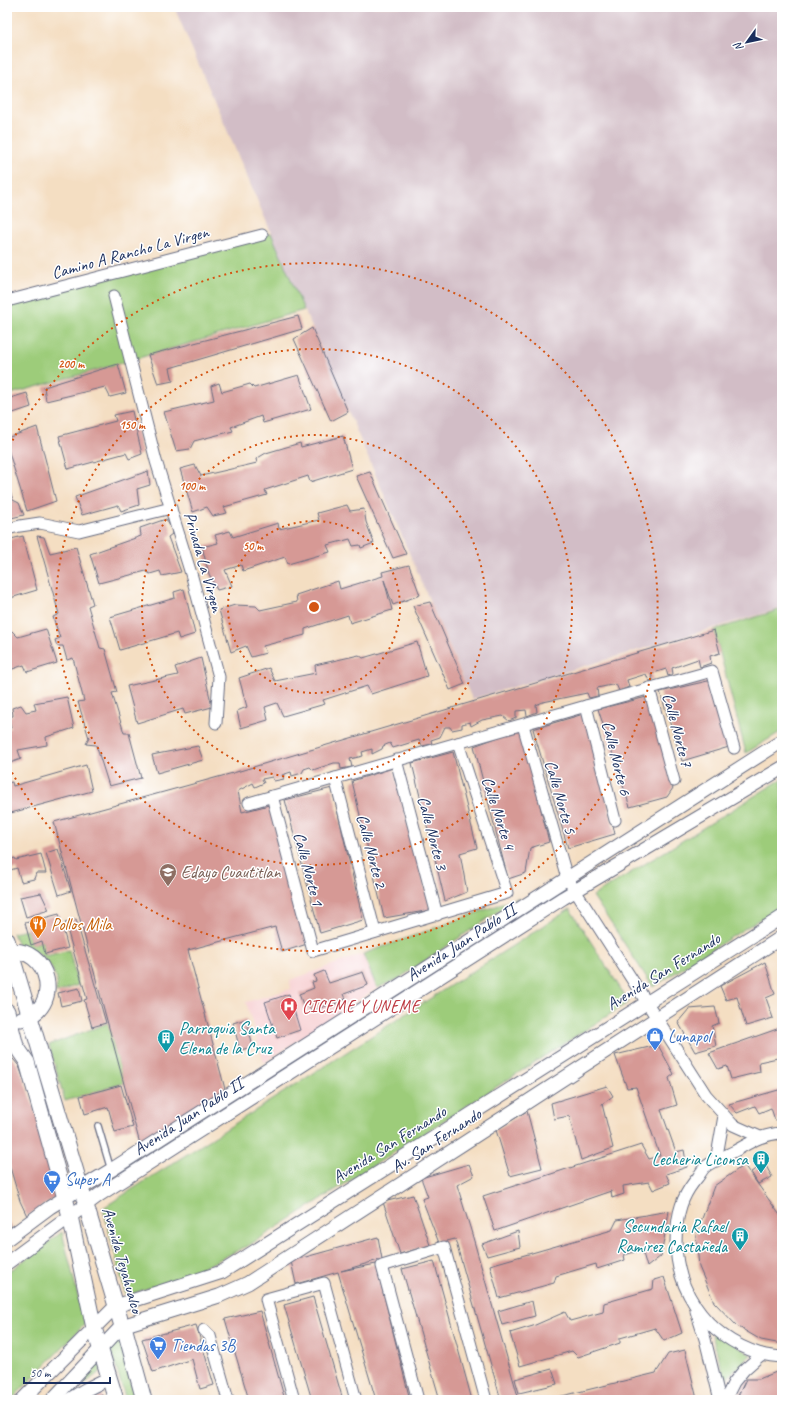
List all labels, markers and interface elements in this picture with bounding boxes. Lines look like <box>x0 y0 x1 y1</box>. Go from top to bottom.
north arrow <box>727 22 767 62</box>
text: N <box>730 39 746 54</box>
street label: Camino A Rancho La Virgen <box>49 221 212 284</box>
text: 200 m <box>58 356 85 372</box>
text: 150 m <box>119 417 146 433</box>
text: 100 m <box>179 478 206 494</box>
street label: Privada La Virgen <box>179 510 228 616</box>
text: 50 m <box>243 538 264 554</box>
centre of rings <box>307 600 321 614</box>
street label: Calle Norte 7 <box>658 691 698 771</box>
street label: Calle Norte 6 <box>597 719 636 799</box>
street label: Calle Norte 5 <box>540 758 581 838</box>
street label: Calle Norte 4 <box>477 774 521 855</box>
street label: Calle Norte 3 <box>413 794 453 874</box>
street label: Calle Norte 2 <box>352 812 392 892</box>
street label: Calle Norte 1 <box>289 830 329 910</box>
school or university icon: Edayo Cuautitlan <box>158 862 178 887</box>
place label: Edayo Cuautitlan <box>181 862 282 883</box>
street label: Avenida Juan Pablo II <box>403 897 524 986</box>
restaurant icon: Pollos Mila <box>28 914 48 939</box>
place label: Pollos Mila <box>51 914 113 935</box>
street label: Avenida San Fernando <box>603 928 725 1015</box>
hospital icon: CICEME Y UNEME <box>279 996 299 1021</box>
place label: CICEME Y UNEME <box>302 996 422 1017</box>
place label: Parroquia Santa Elena de la Cruz <box>179 1018 276 1059</box>
shop icon: Lunapol <box>645 1026 665 1051</box>
place label: Lunapol <box>668 1026 714 1047</box>
building icon: Parroquia Santa Elena de la Cruz <box>156 1028 176 1053</box>
street label: Avenida Juan Pablo II <box>130 1071 251 1160</box>
street label: Avenida San Fernando <box>329 1101 451 1188</box>
street label: Av. San Fernando <box>387 1103 486 1177</box>
place label: Lecheria Liconsa <box>652 1149 750 1170</box>
building icon: Lecheria Liconsa <box>751 1149 771 1174</box>
supermarket icon: Super A <box>42 1169 62 1194</box>
place label: Super A <box>65 1169 111 1190</box>
street label: Avenida Teyahualco <box>97 1205 148 1317</box>
place label: Secundaria Rafael Ramirez Castañeda <box>616 1216 730 1257</box>
building icon: Secundaria Rafael Ramirez Castañeda <box>730 1226 750 1251</box>
supermarket icon: Tiendas 3B <box>148 1335 168 1360</box>
place label: Tiendas 3B <box>171 1335 236 1356</box>
scale bar <box>24 1359 110 1385</box>
text: 50 m <box>30 1365 52 1381</box>

